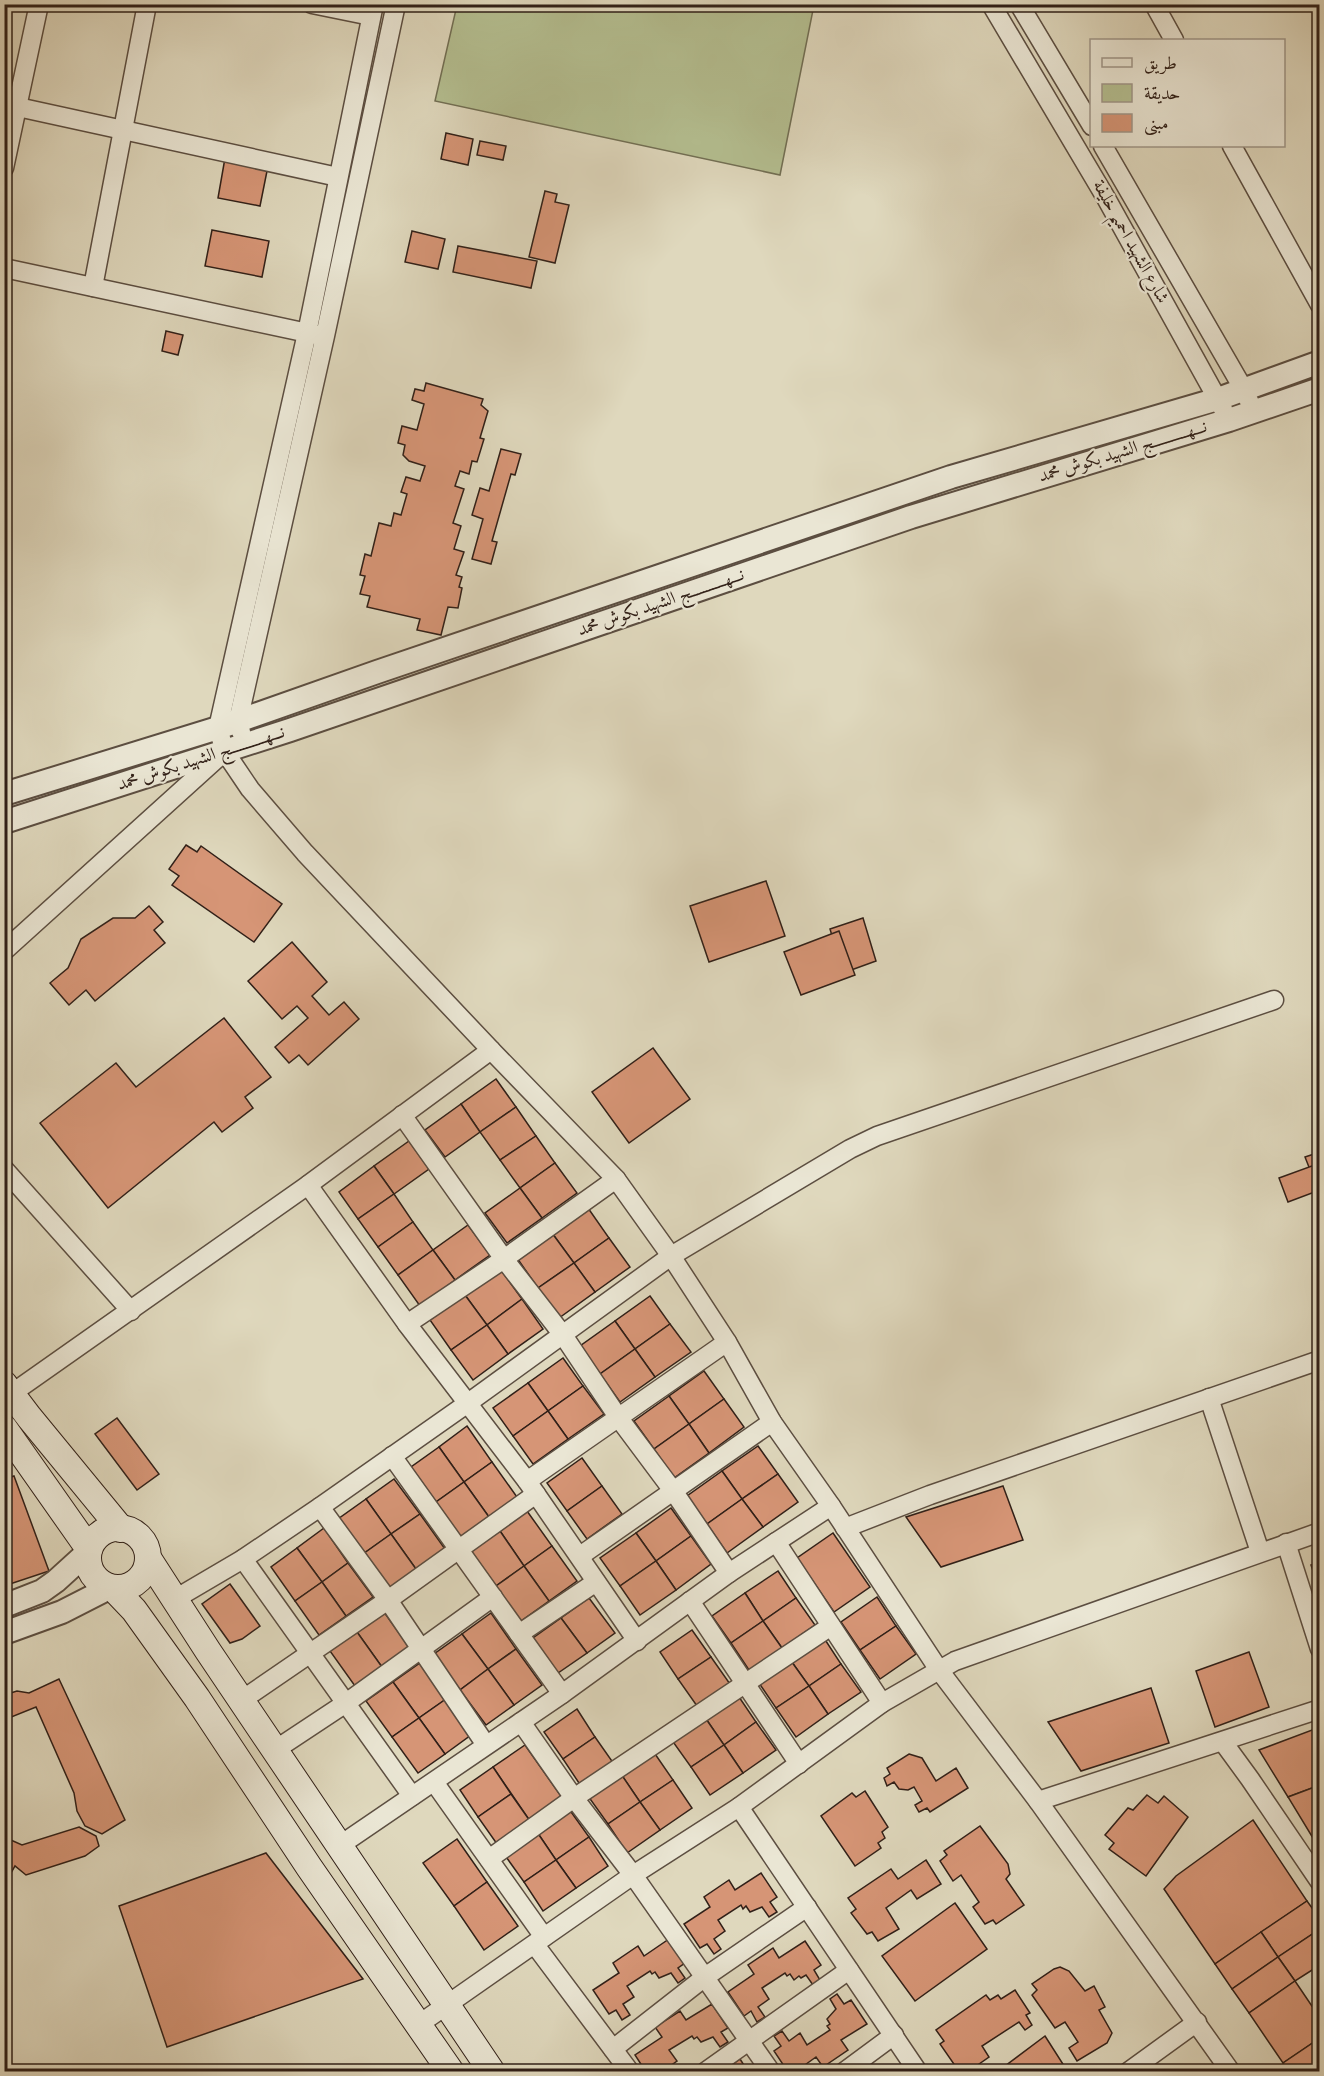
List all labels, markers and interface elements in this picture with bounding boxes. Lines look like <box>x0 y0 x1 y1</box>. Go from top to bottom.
legend <box>1090 39 1285 147</box>
text: طريق <box>1144 53 1177 76</box>
text: حديقة <box>1144 83 1180 106</box>
text: مبنى <box>1144 113 1169 136</box>
street label: شارع الشهيد احميم خليفة <box>1082 176 1173 310</box>
street label: نـــهـــــــــــج الشهيد بكوش محمد <box>1036 415 1211 491</box>
street label: نـــهـــــــــــج الشهيد بكوش محمد <box>574 564 749 645</box>
street label: نـــهـــــــــــج الشهيد بكوش محمد <box>114 721 289 800</box>

